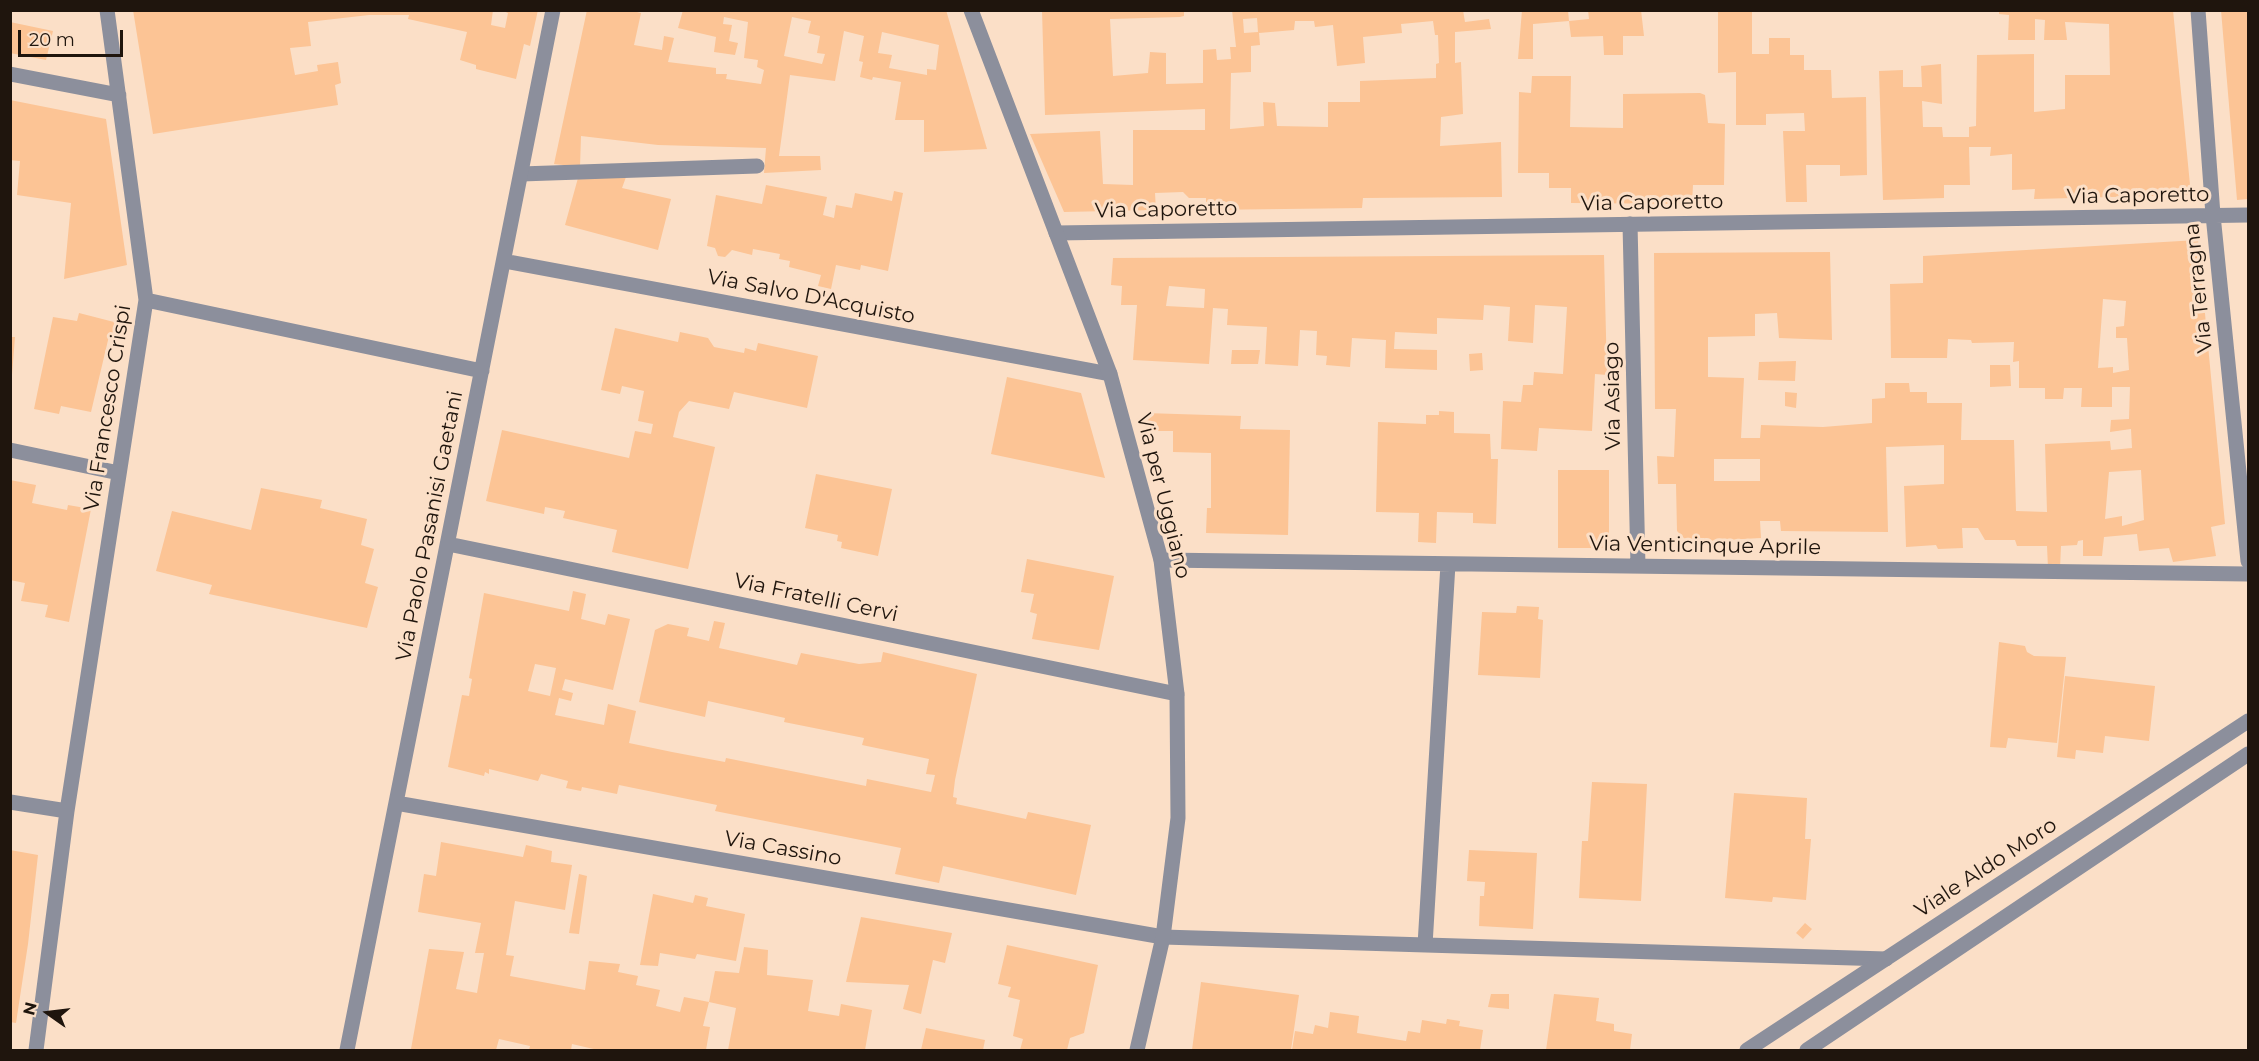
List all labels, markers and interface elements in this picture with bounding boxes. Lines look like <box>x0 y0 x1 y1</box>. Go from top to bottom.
scale bar <box>21 18 126 56</box>
text: 20 m <box>29 29 75 51</box>
street label: Via Caporetto <box>2066 182 2210 210</box>
street label: Via Caporetto <box>1580 189 1724 217</box>
street label: Via Caporetto <box>1094 196 1238 224</box>
street label: Via Terragna <box>2180 222 2218 354</box>
street label: Via Salvo D'Acquisto <box>705 265 917 329</box>
street label: Via Francesco Crispi <box>79 303 137 513</box>
street label: Via Asiago <box>1599 341 1627 451</box>
street label: Via Paolo Pasanisi Gaetani <box>391 389 469 663</box>
street label: Via per Uggiano <box>1130 411 1196 581</box>
street label: Via Venticinque Aprile <box>1589 531 1821 561</box>
street label: Via Fratelli Cervi <box>732 568 900 628</box>
street label: Viale Aldo Moro <box>1910 813 2062 923</box>
street label: Via Cassino <box>722 826 844 872</box>
north arrow <box>18 983 78 1043</box>
text: N <box>19 1000 41 1017</box>

